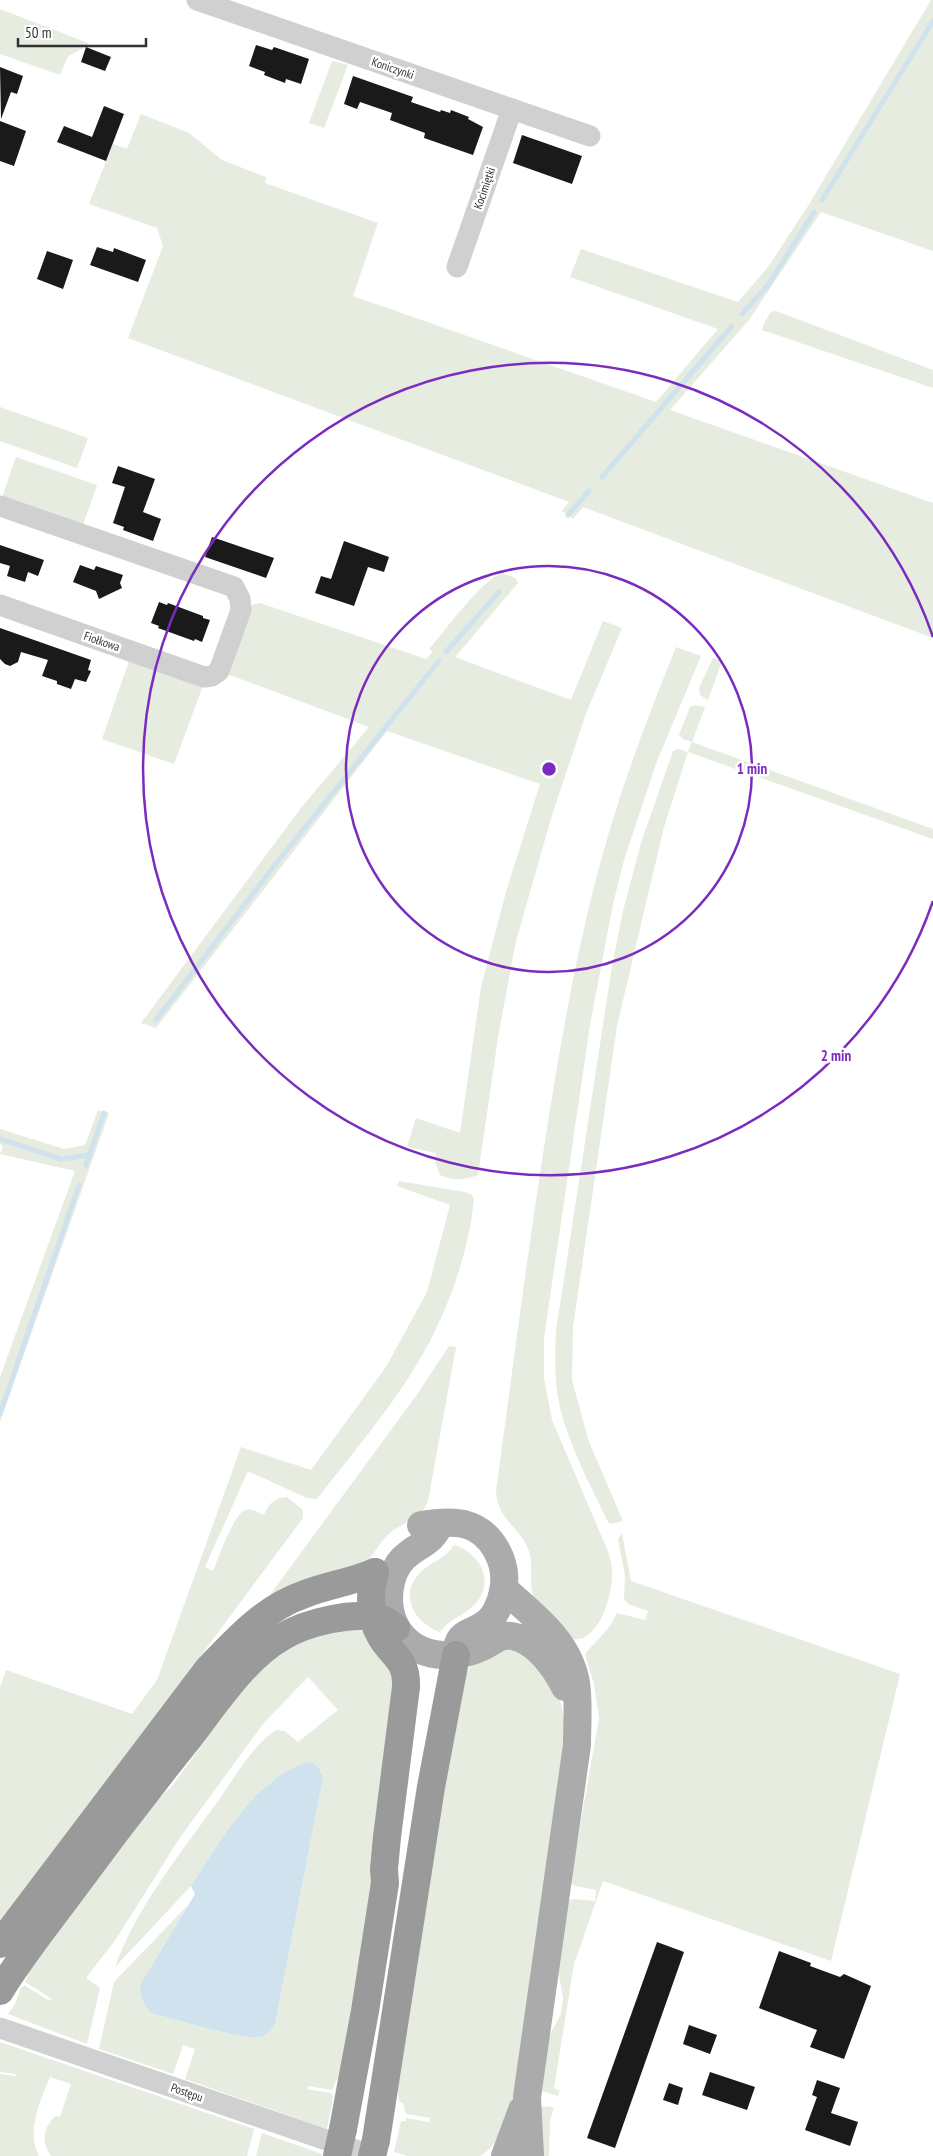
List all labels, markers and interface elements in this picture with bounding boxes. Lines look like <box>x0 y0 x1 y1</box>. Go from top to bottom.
scale bar <box>18 15 145 47</box>
text: 50 m <box>25 23 51 42</box>
street label: Koniczynki <box>370 54 416 82</box>
street label: Kocimiętki <box>470 165 498 211</box>
street label: Fiołkowa <box>82 628 122 654</box>
text: 1 min <box>737 759 767 778</box>
centre of rings <box>540 760 558 778</box>
text: 2 min <box>821 1046 851 1065</box>
street label: Postępu <box>169 2080 205 2104</box>

